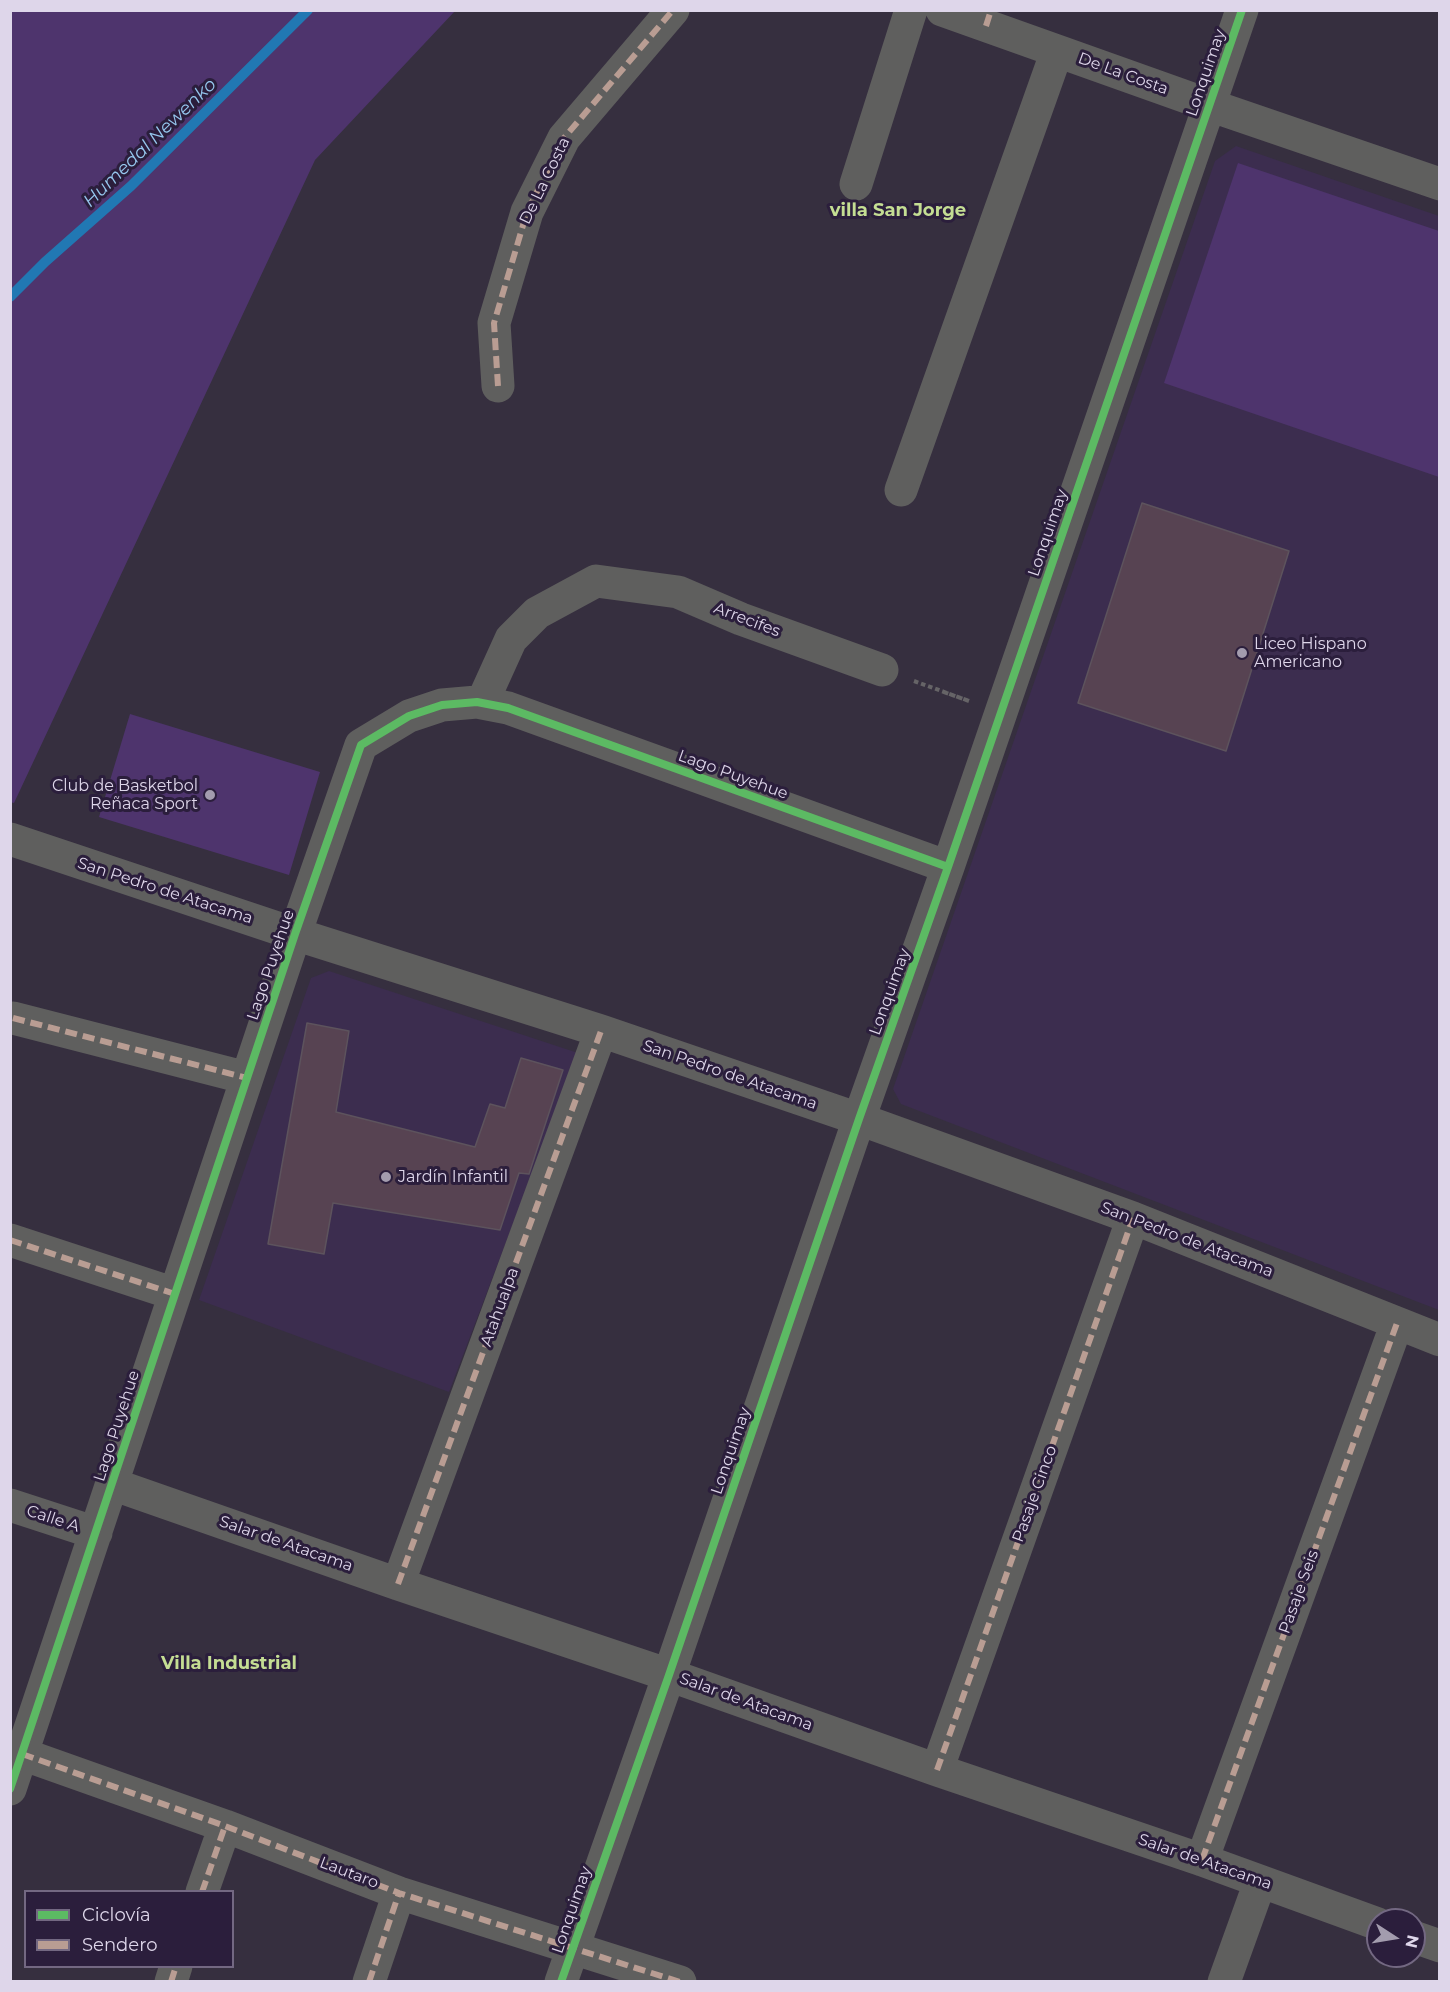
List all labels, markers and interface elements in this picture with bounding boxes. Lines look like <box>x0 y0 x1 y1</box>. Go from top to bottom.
street label: Lonquimay <box>1182 27 1230 119</box>
street label: De La Costa <box>1075 49 1171 99</box>
water label: Humedal Newenko <box>79 74 221 212</box>
street label: De La Costa <box>516 134 574 228</box>
district label: villa San Jorge <box>830 200 966 222</box>
street label: Lonquimay <box>1024 487 1072 579</box>
street label: Arrecifes <box>711 599 783 641</box>
place label: Liceo Hispano Americano <box>1254 634 1367 672</box>
marker: Liceo Hispano Americano <box>1235 646 1249 660</box>
street label: Lago Puyehue <box>675 746 791 804</box>
place label: Club de Basketbol Reñaca Sport <box>52 776 198 814</box>
marker: Club de Basketbol Reñaca Sport <box>203 788 217 802</box>
street label: San Pedro de Atacama <box>75 854 255 928</box>
street label: Lago Puyehue <box>243 907 299 1023</box>
street label: Lonquimay <box>865 946 915 1038</box>
street label: San Pedro de Atacama <box>640 1036 820 1114</box>
place label: Jardín Infantil <box>398 1167 508 1187</box>
marker: Jardín Infantil <box>379 1170 393 1184</box>
street label: San Pedro de Atacama <box>1098 1198 1276 1282</box>
street label: Atahualpa <box>477 1265 523 1349</box>
street label: Lago Puyehue <box>90 1368 144 1484</box>
street label: Lonquimay <box>707 1405 755 1497</box>
street label: Pasaje Cinco <box>1009 1443 1061 1545</box>
street label: Calle A <box>24 1501 82 1537</box>
street label: Salar de Atacama <box>217 1512 355 1576</box>
street label: Pasaje Seis <box>1275 1547 1323 1637</box>
district label: Villa Industrial <box>161 1653 297 1675</box>
street label: Salar de Atacama <box>677 1669 815 1735</box>
street label: Salar de Atacama <box>1136 1830 1274 1894</box>
street label: Lautaro <box>317 1853 381 1893</box>
street label: Lonquimay <box>548 1864 596 1956</box>
legend <box>24 1890 234 1968</box>
text: Ciclovía <box>82 1904 151 1926</box>
north arrow <box>1366 1908 1426 1968</box>
text: N <box>1402 1933 1423 1950</box>
text: Sendero <box>82 1934 157 1956</box>

